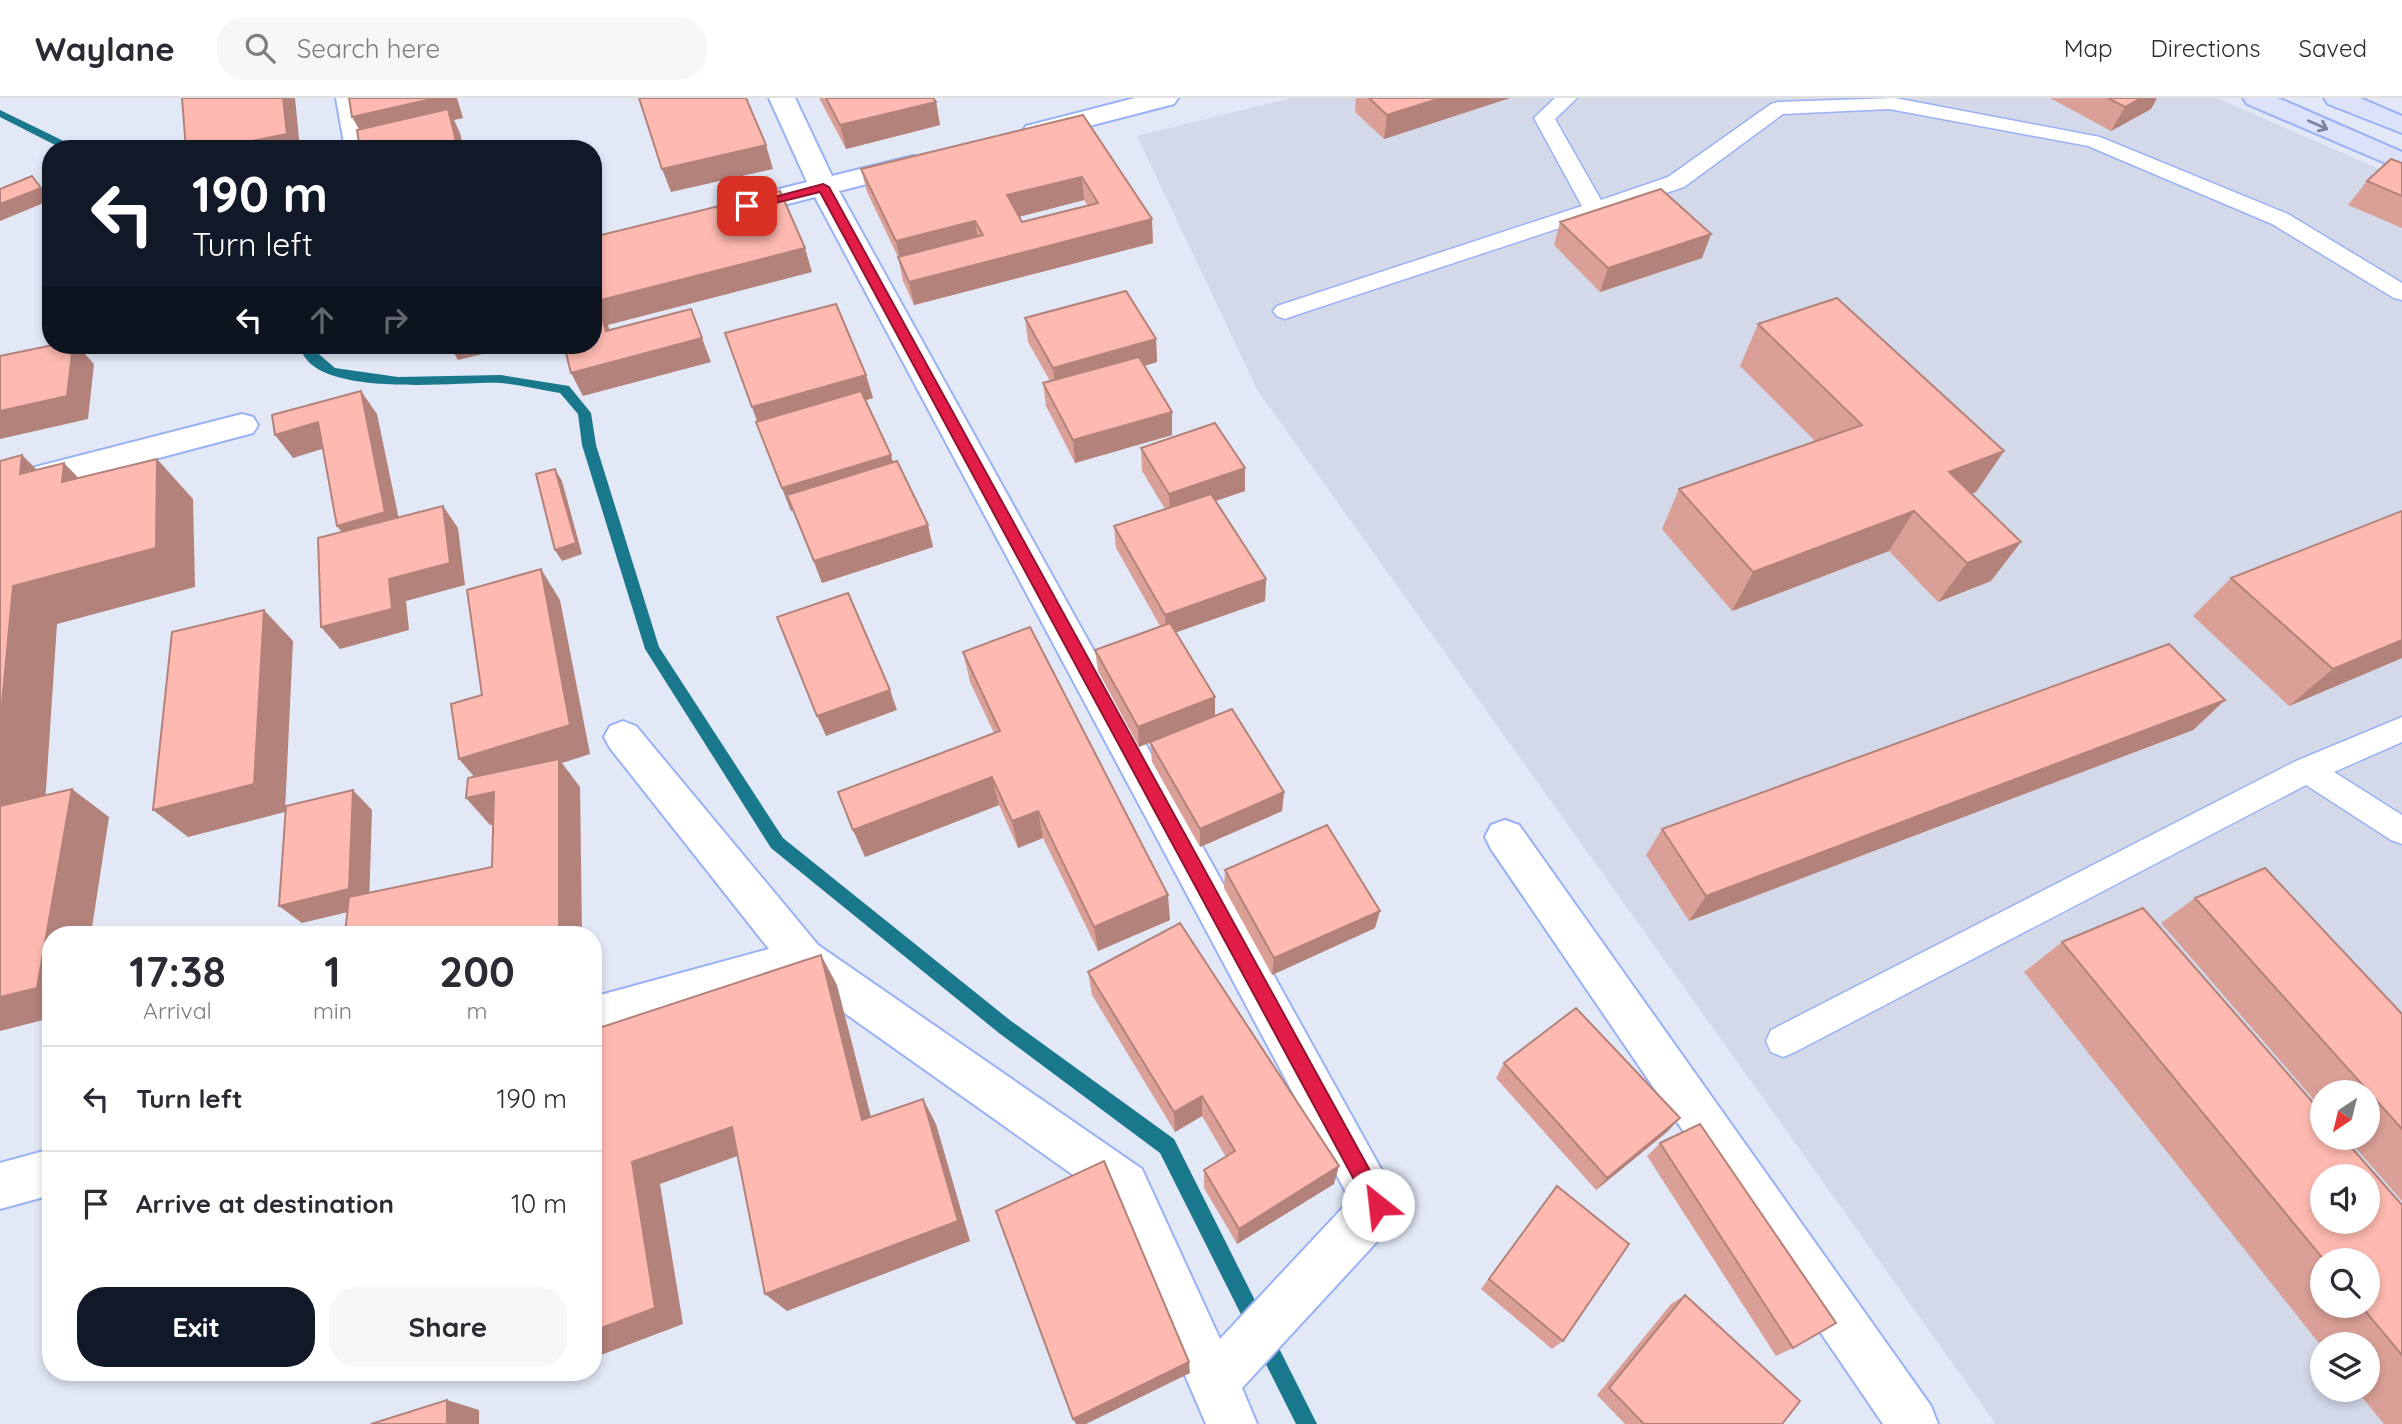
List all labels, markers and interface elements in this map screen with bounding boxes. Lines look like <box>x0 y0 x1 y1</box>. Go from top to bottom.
search box <box>217 17 707 80</box>
text: Waylane <box>35 28 175 69</box>
icon: search <box>241 29 279 67</box>
text: Search here <box>297 32 440 65</box>
text: Map <box>2064 33 2113 63</box>
text: Directions <box>2151 33 2261 63</box>
text: Saved <box>2299 33 2367 63</box>
one-way arrow <box>2307 119 2329 132</box>
text: 190 m <box>192 163 328 224</box>
icon: left <box>77 168 168 259</box>
pin <box>717 176 777 236</box>
icon: arrive <box>728 187 766 225</box>
text: Turn left <box>192 224 313 264</box>
icon: left <box>230 301 268 339</box>
icon: ahead <box>303 301 341 339</box>
icon: right <box>376 301 414 339</box>
text: 17:38 <box>129 945 226 998</box>
text: 1 <box>324 945 341 998</box>
text: 200 <box>439 945 515 998</box>
text: Arrival <box>143 996 212 1025</box>
text: min <box>313 996 352 1025</box>
text: m <box>467 996 488 1025</box>
icon: left <box>77 1080 115 1118</box>
north arrow <box>2310 1080 2380 1150</box>
map controls <box>2310 1080 2380 1402</box>
text: Turn left <box>136 1082 243 1115</box>
text: 190 m <box>497 1082 567 1115</box>
button: sound <box>2310 1164 2380 1234</box>
position arrow <box>1341 1168 1415 1242</box>
icon: arrive <box>77 1185 115 1223</box>
text: Arrive at destination <box>136 1187 394 1220</box>
text: 10 m <box>511 1187 567 1220</box>
button: search <box>2310 1248 2380 1318</box>
button: Exit <box>77 1287 315 1367</box>
button: Share <box>329 1287 567 1367</box>
button: layers <box>2310 1332 2380 1402</box>

